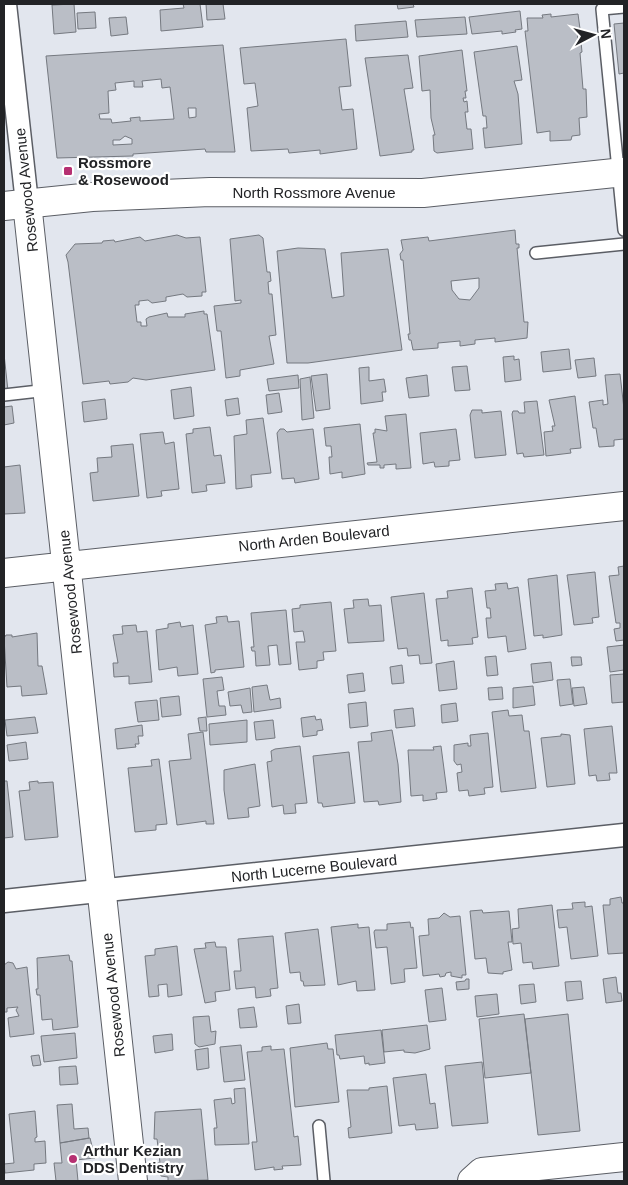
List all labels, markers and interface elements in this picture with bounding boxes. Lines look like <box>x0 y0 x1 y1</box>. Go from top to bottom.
north arrow <box>568 10 618 60</box>
text: N <box>597 28 614 40</box>
street label: Rosewood Avenue <box>11 127 41 253</box>
place label: Rossmore & Rosewood <box>78 154 169 188</box>
marker: Rossmore & Rosewood <box>62 165 74 177</box>
street label: North Rossmore Avenue <box>232 184 396 201</box>
street label: North Arden Boulevard <box>238 522 390 554</box>
street label: Rosewood Avenue <box>55 529 85 655</box>
street label: North Lucerne Boulevard <box>230 851 398 885</box>
street label: Rosewood Avenue <box>98 932 128 1058</box>
place label: Arthur Kezian DDS Dentistry <box>83 1142 185 1176</box>
marker: Arthur Kezian DDS Dentistry <box>67 1153 79 1165</box>

